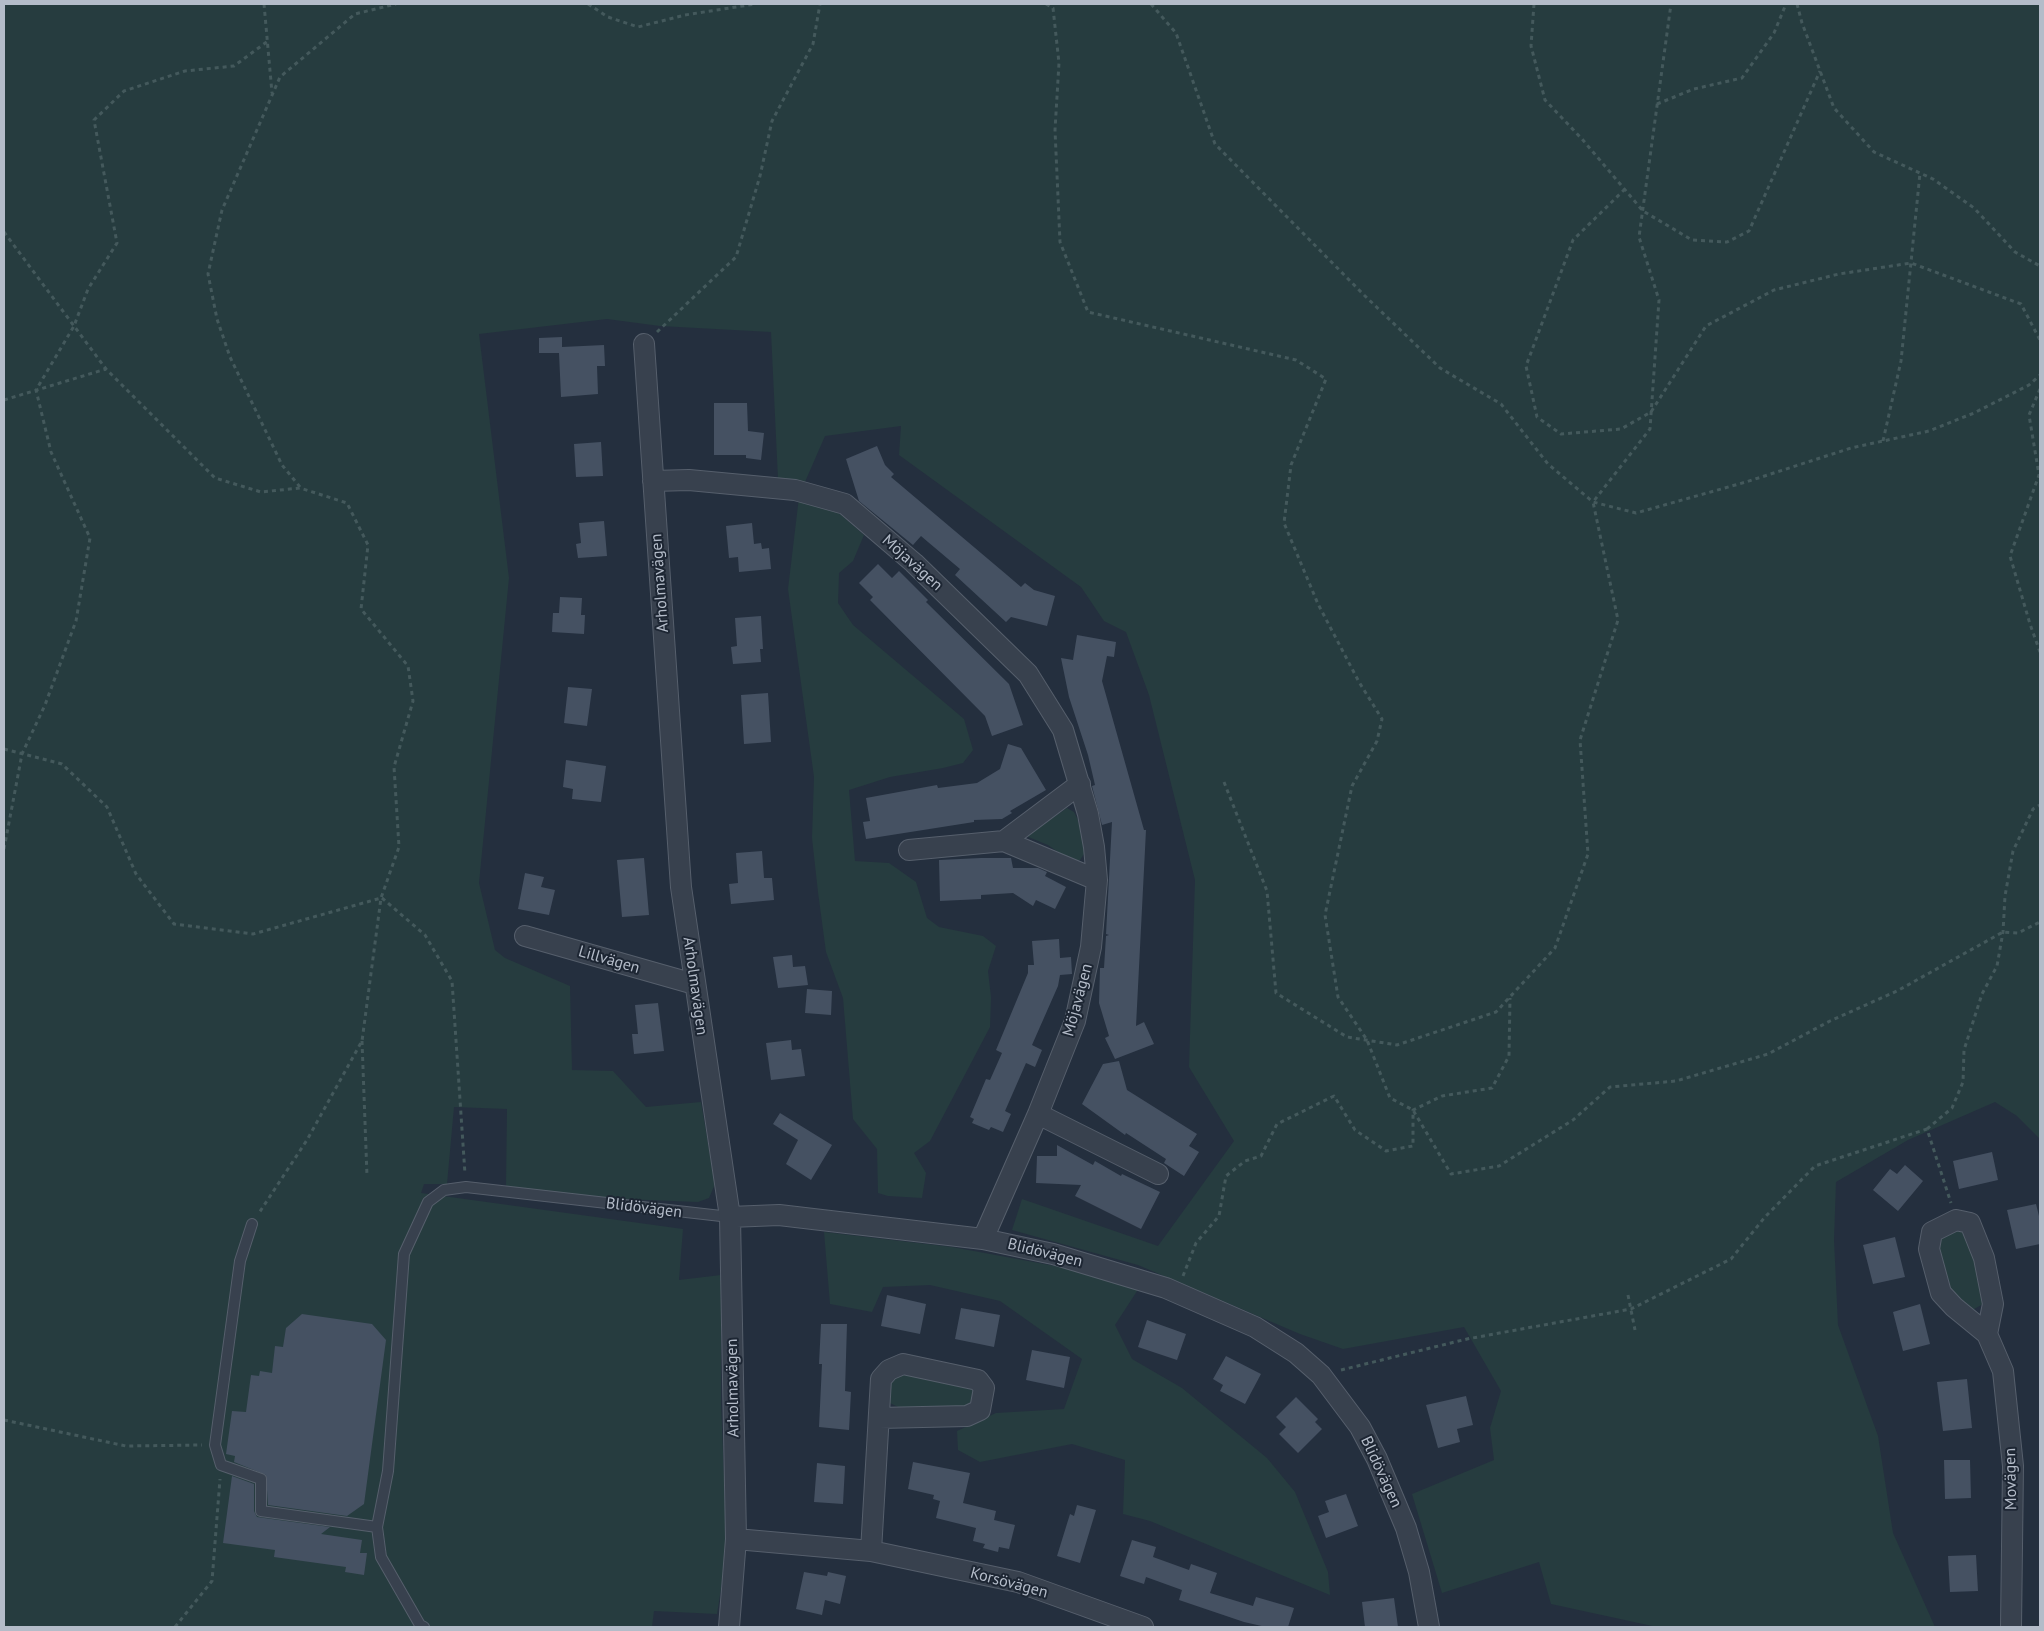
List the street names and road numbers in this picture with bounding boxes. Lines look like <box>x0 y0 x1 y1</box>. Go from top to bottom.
street label: Möjavägen <box>878 531 946 595</box>
street label: Arholmavägen <box>647 533 673 633</box>
street label: Arholmavägen <box>679 936 711 1036</box>
street label: Lillvägen <box>576 942 642 978</box>
street label: Möjavägen <box>1059 962 1097 1038</box>
street label: Blidövägen <box>605 1194 683 1222</box>
street label: Blidövägen <box>1006 1234 1084 1272</box>
street label: Arholmavägen <box>723 1338 743 1438</box>
street label: Blidövägen <box>1356 1433 1406 1511</box>
street label: Movägen <box>2001 1448 2021 1510</box>
street label: Korsövägen <box>968 1563 1050 1603</box>

